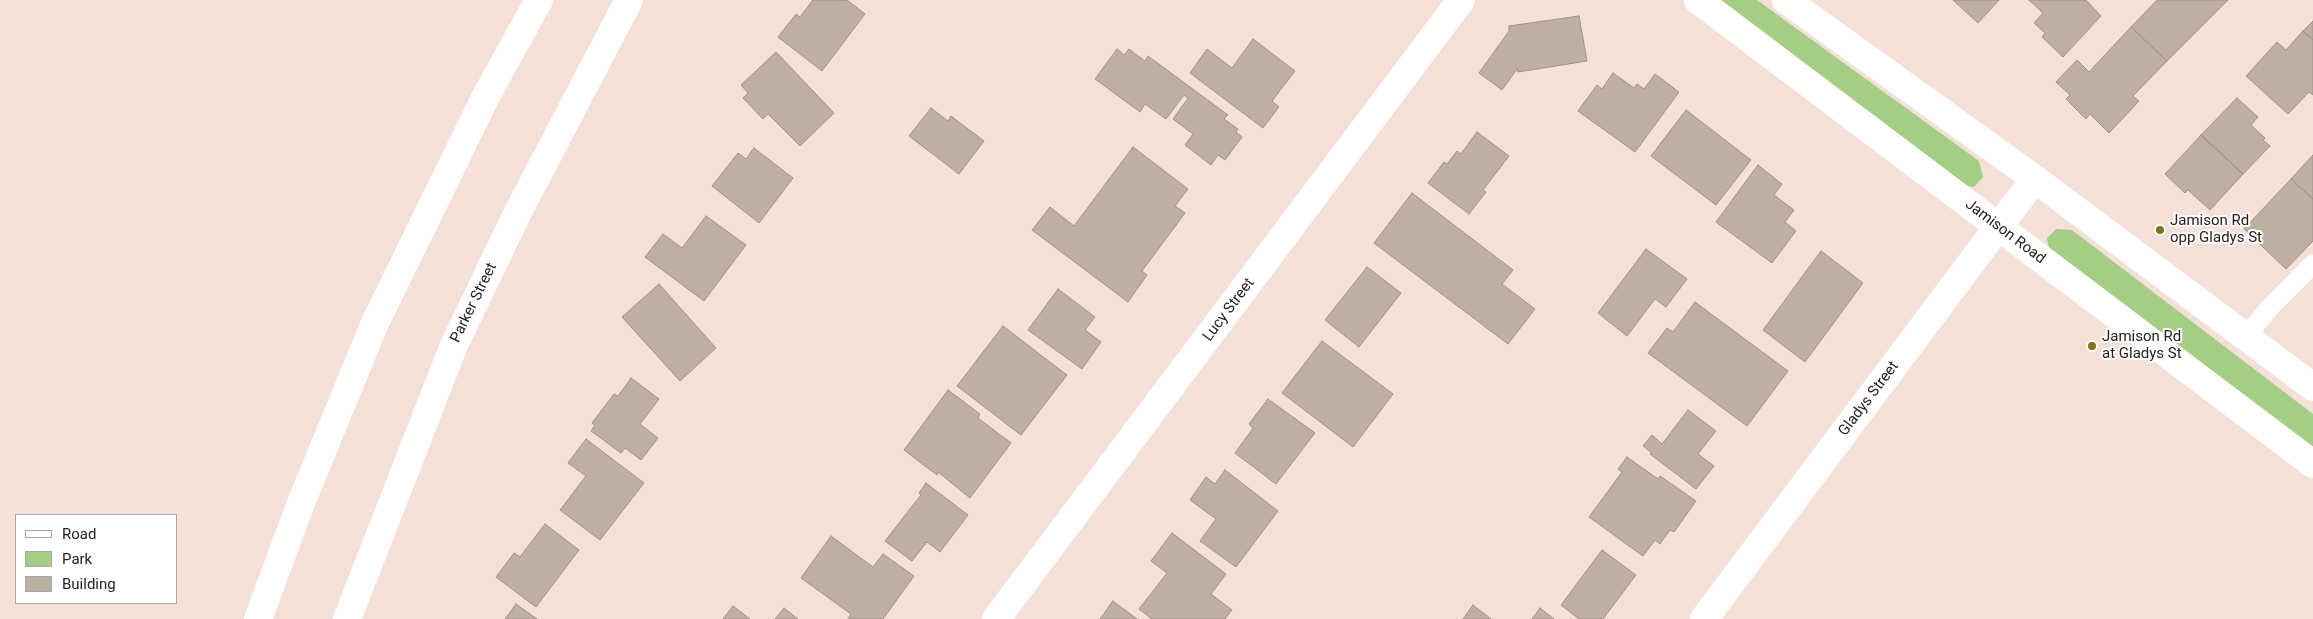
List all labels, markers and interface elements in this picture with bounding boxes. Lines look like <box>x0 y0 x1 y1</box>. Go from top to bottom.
street label: Jamison Road <box>1961 196 2049 268</box>
place label: Jamison Rd opp Gladys St <box>2170 212 2262 247</box>
marker: Jamison Rd opp Gladys St <box>2154 224 2166 236</box>
street label: Parker Street <box>447 260 501 346</box>
street label: Lucy Street <box>1199 275 1259 345</box>
place label: Jamison Rd at Gladys St <box>2102 328 2182 363</box>
marker: Jamison Rd at Gladys St <box>2086 340 2098 352</box>
street label: Gladys Street <box>1835 358 1903 440</box>
legend <box>15 514 178 604</box>
text: Road <box>62 525 96 543</box>
text: Park <box>62 550 92 568</box>
text: Building <box>62 575 116 593</box>

